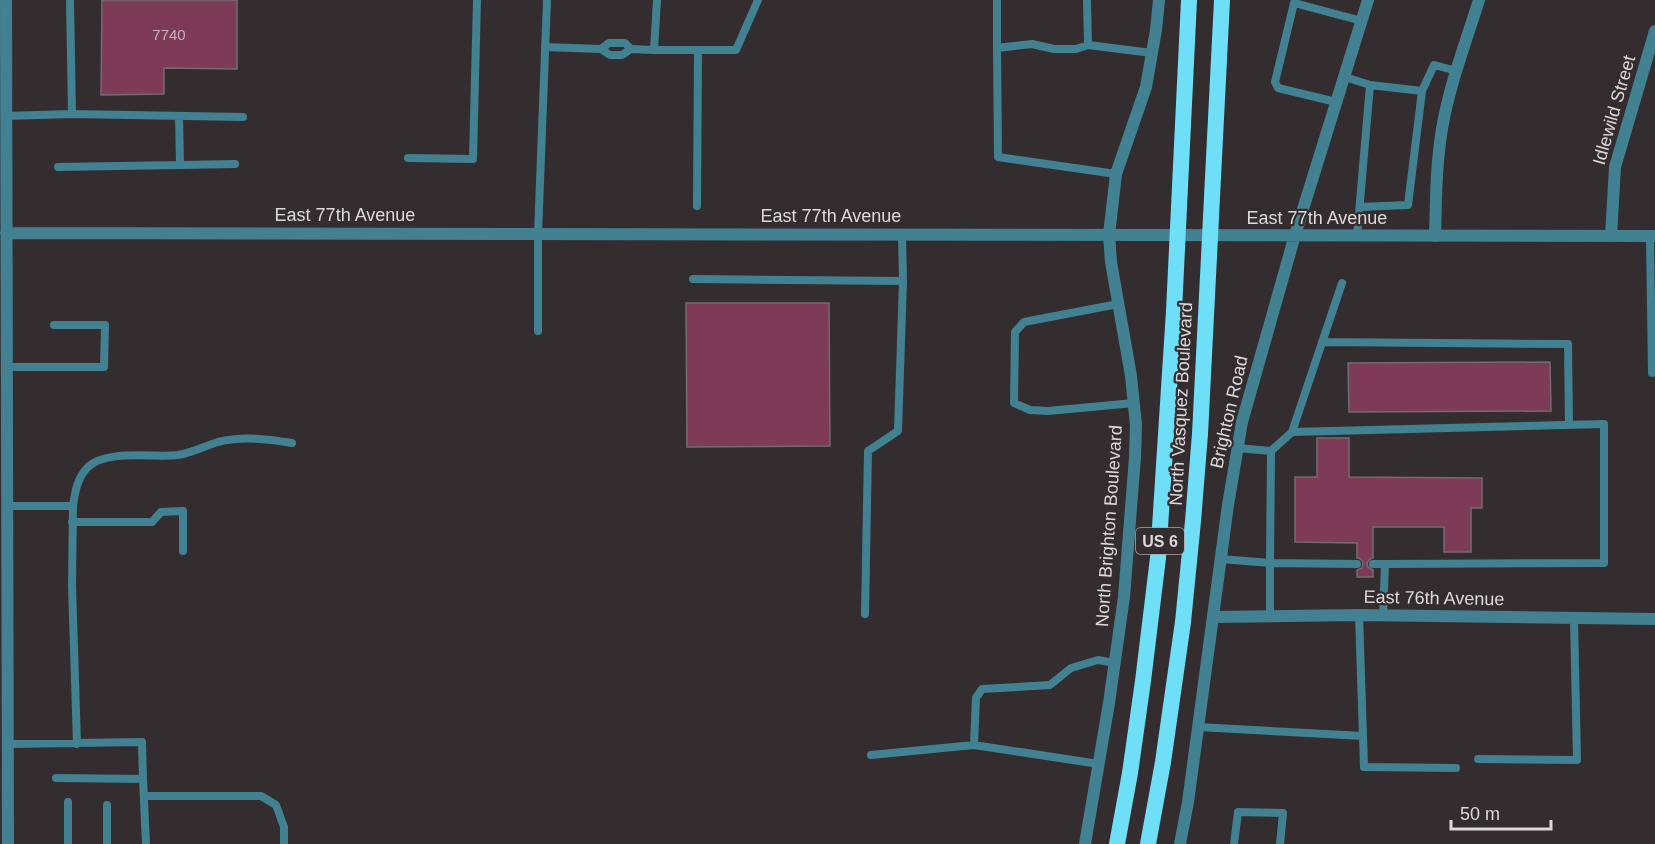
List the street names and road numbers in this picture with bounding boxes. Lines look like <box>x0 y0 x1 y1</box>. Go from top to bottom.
street label: Idlewild Street <box>1589 53 1639 167</box>
street label: East 77th Avenue <box>275 205 415 225</box>
street label: East 77th Avenue <box>761 206 901 226</box>
street label: East 77th Avenue <box>1247 208 1387 228</box>
street label: North Vasquez Boulevard <box>1166 302 1196 506</box>
street label: Brighton Road <box>1206 354 1252 470</box>
street label: North Brighton Boulevard <box>1092 424 1126 628</box>
road number: US 6 <box>1136 528 1184 554</box>
street label: East 76th Avenue <box>1363 587 1505 609</box>

